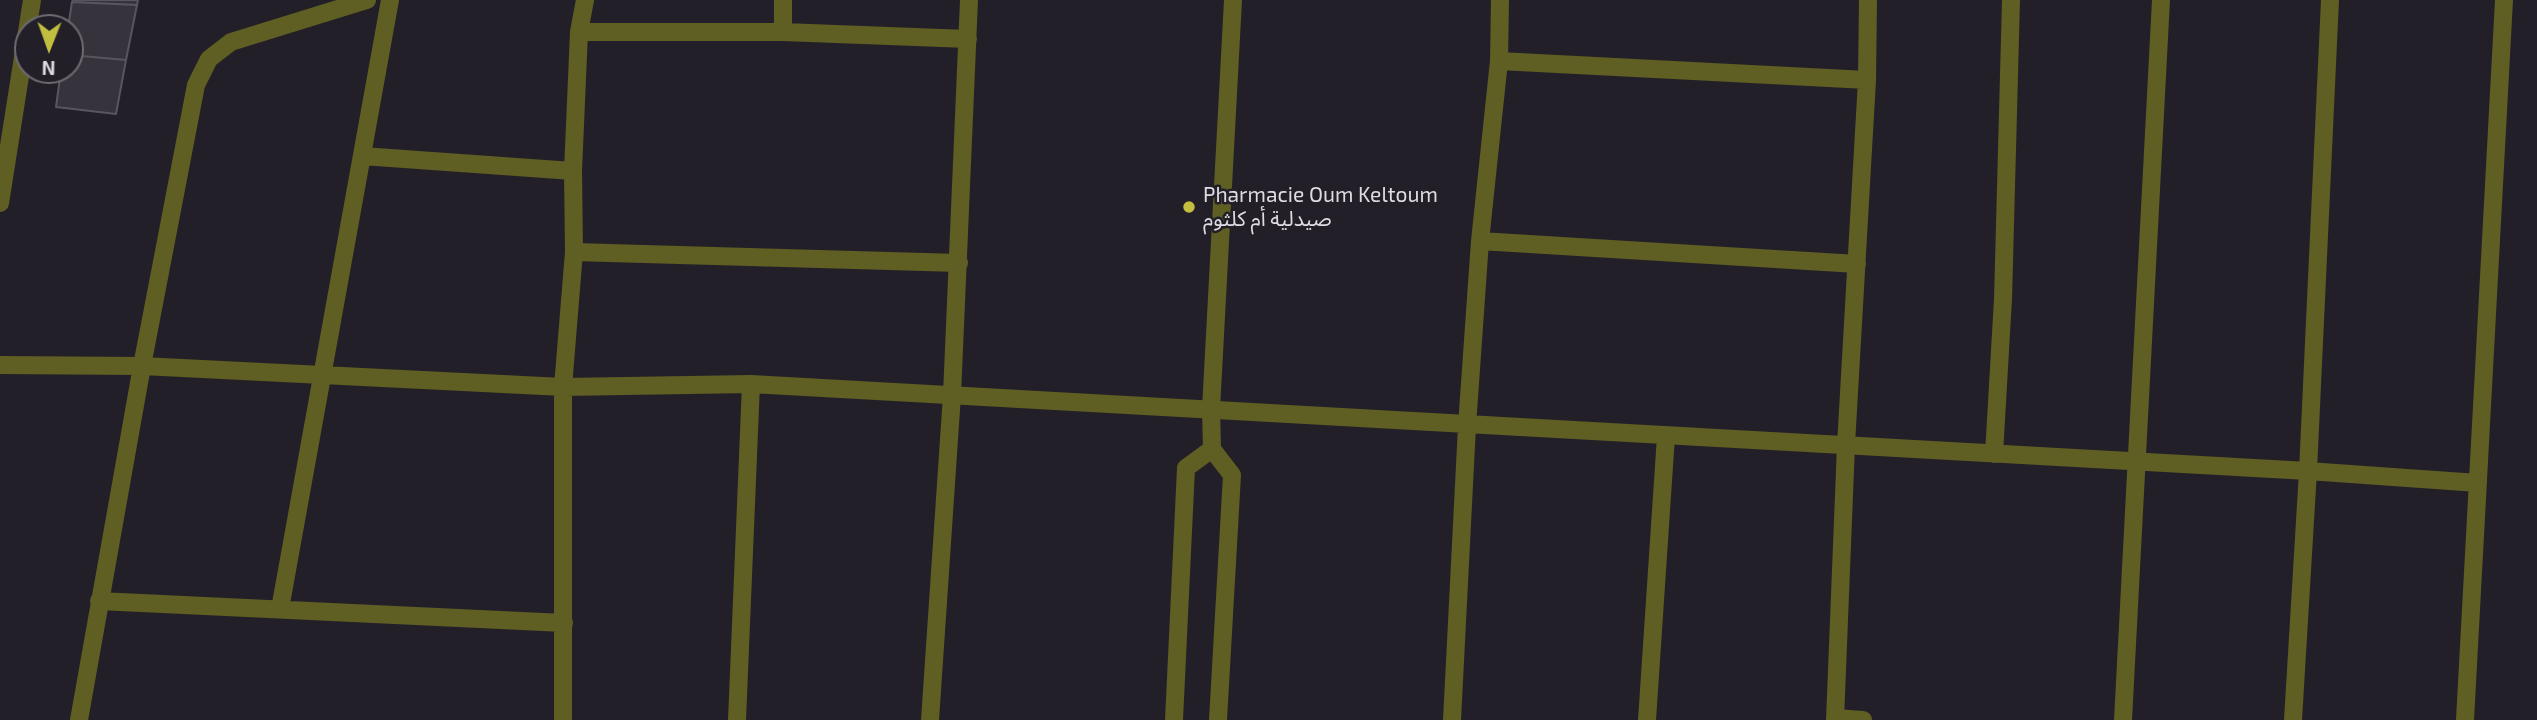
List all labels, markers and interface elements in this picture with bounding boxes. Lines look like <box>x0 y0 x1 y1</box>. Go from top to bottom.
north arrow <box>14 14 84 84</box>
text: N <box>42 57 56 80</box>
place label: Pharmacie Oum Keltoum صيدلية أم كلثوم <box>1203 182 1438 232</box>
marker: Pharmacie Oum Keltoum صيدلية أم كلثوم <box>1181 199 1197 215</box>

